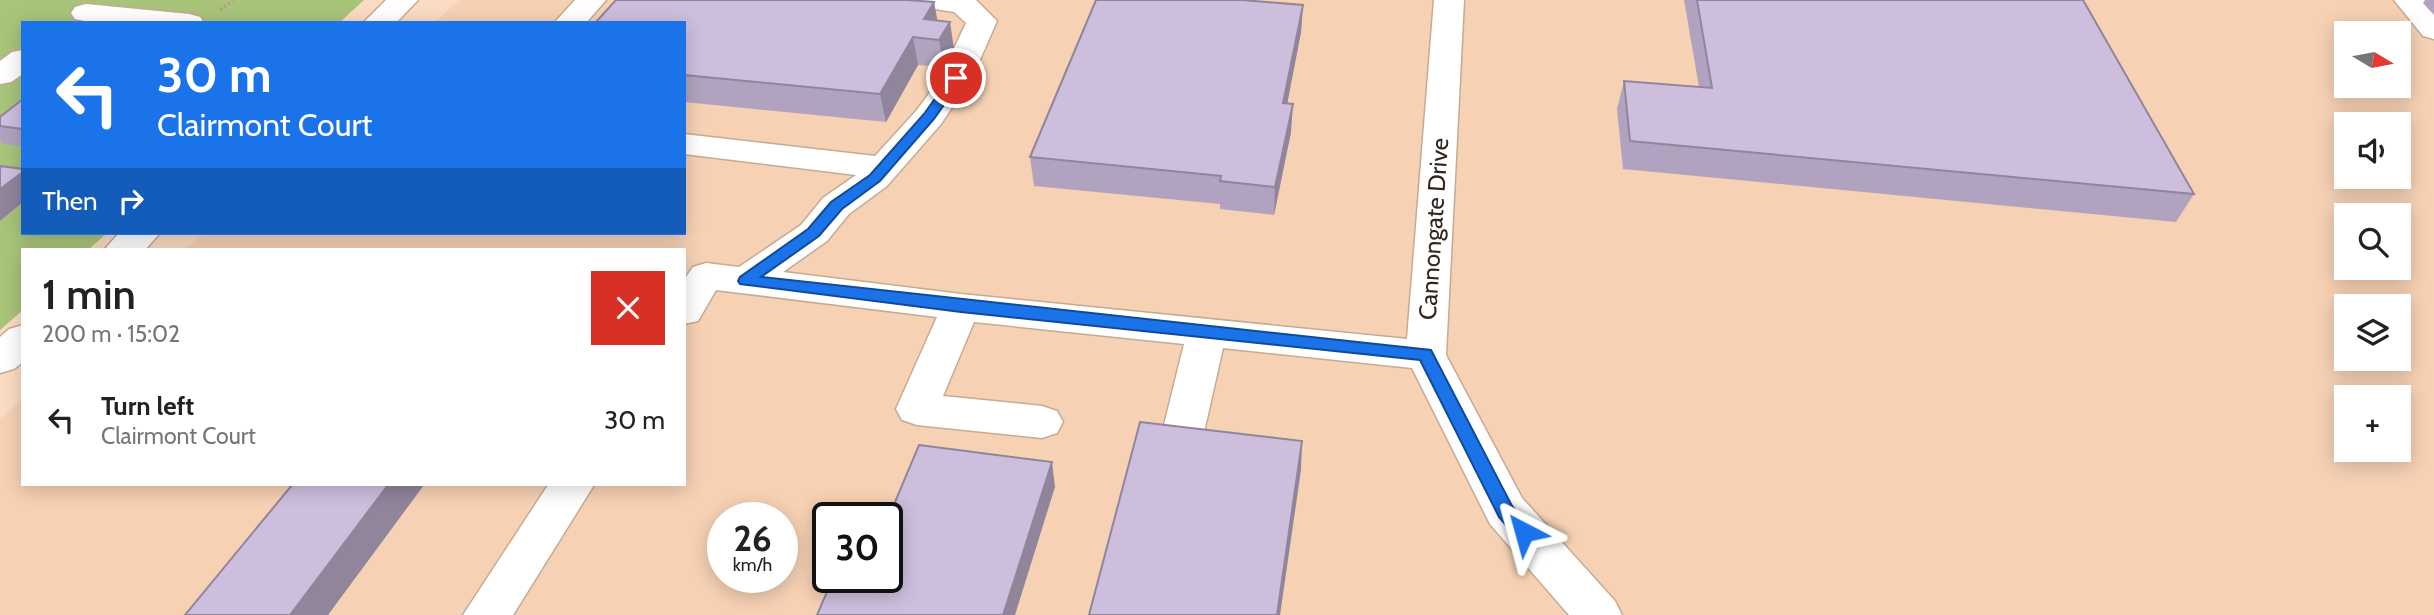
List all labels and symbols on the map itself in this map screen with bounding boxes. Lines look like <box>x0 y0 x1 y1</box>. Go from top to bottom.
north arrow <box>2334 21 2412 98</box>
pin <box>926 48 986 108</box>
street label: Cannongate Drive <box>1413 137 1454 321</box>
position arrow <box>1487 495 1561 569</box>
speed limit sign: 30 <box>812 502 903 593</box>

